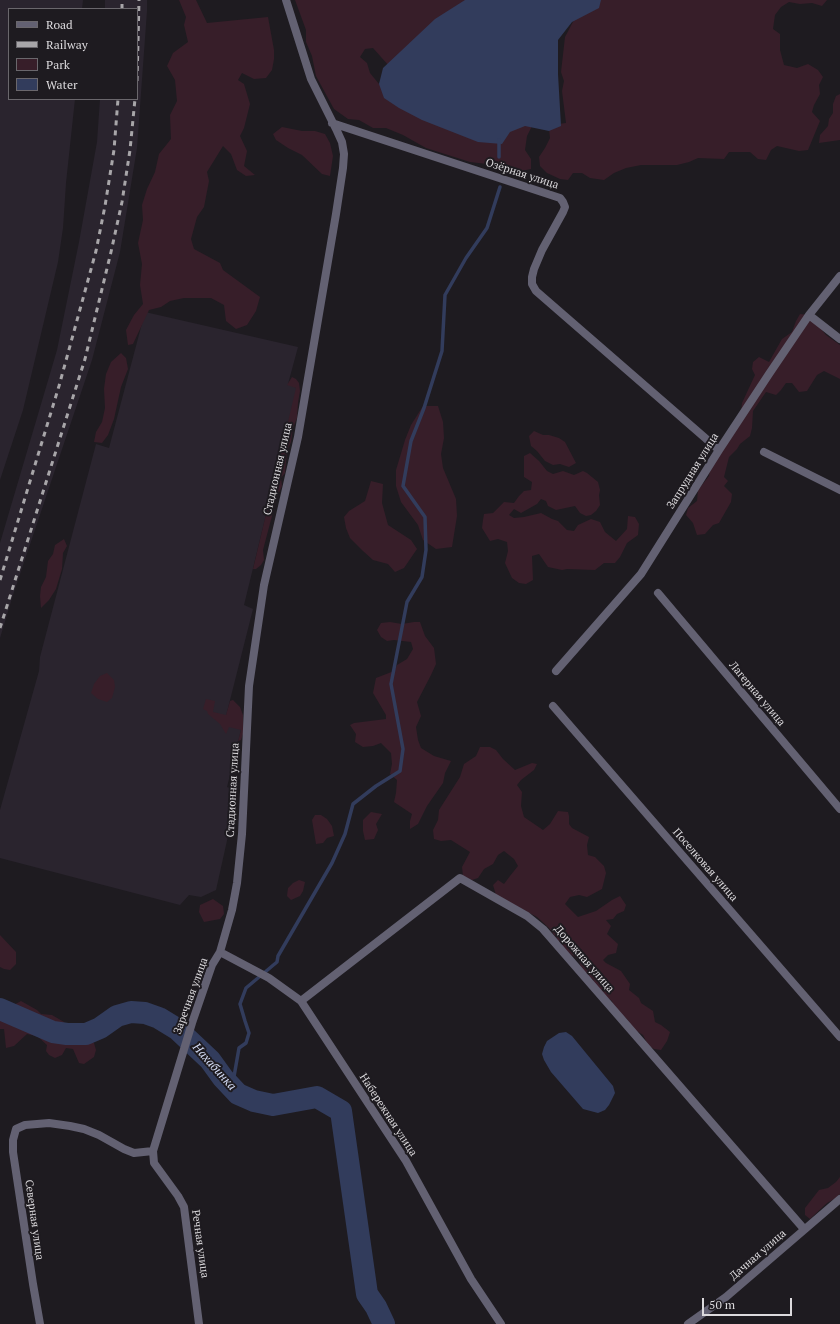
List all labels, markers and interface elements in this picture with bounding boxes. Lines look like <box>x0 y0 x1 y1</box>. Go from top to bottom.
legend <box>8 8 138 100</box>
text: Road <box>46 17 73 32</box>
text: Railway <box>46 37 88 52</box>
text: Park <box>46 57 70 72</box>
text: Water <box>46 77 78 92</box>
street label: Озёрная улица <box>484 156 560 192</box>
street label: Стадионная улица <box>261 421 295 517</box>
street label: Запрудная улица <box>664 431 722 511</box>
street label: Лагерная улица <box>726 659 788 729</box>
street label: Стадионная улица <box>224 742 242 838</box>
street label: Поселковая улица <box>670 826 740 904</box>
street label: Дорожная улица <box>551 923 617 995</box>
street label: Заречная улица <box>171 956 211 1036</box>
water label: Нахабинка <box>189 1040 239 1094</box>
street label: Набережная улица <box>356 1071 420 1159</box>
street label: Северная улица <box>22 1179 46 1261</box>
street label: Речная улица <box>189 1209 211 1279</box>
street label: Дачная улица <box>727 1227 789 1283</box>
scale bar <box>704 1290 794 1316</box>
text: 50 m <box>709 1297 735 1312</box>

